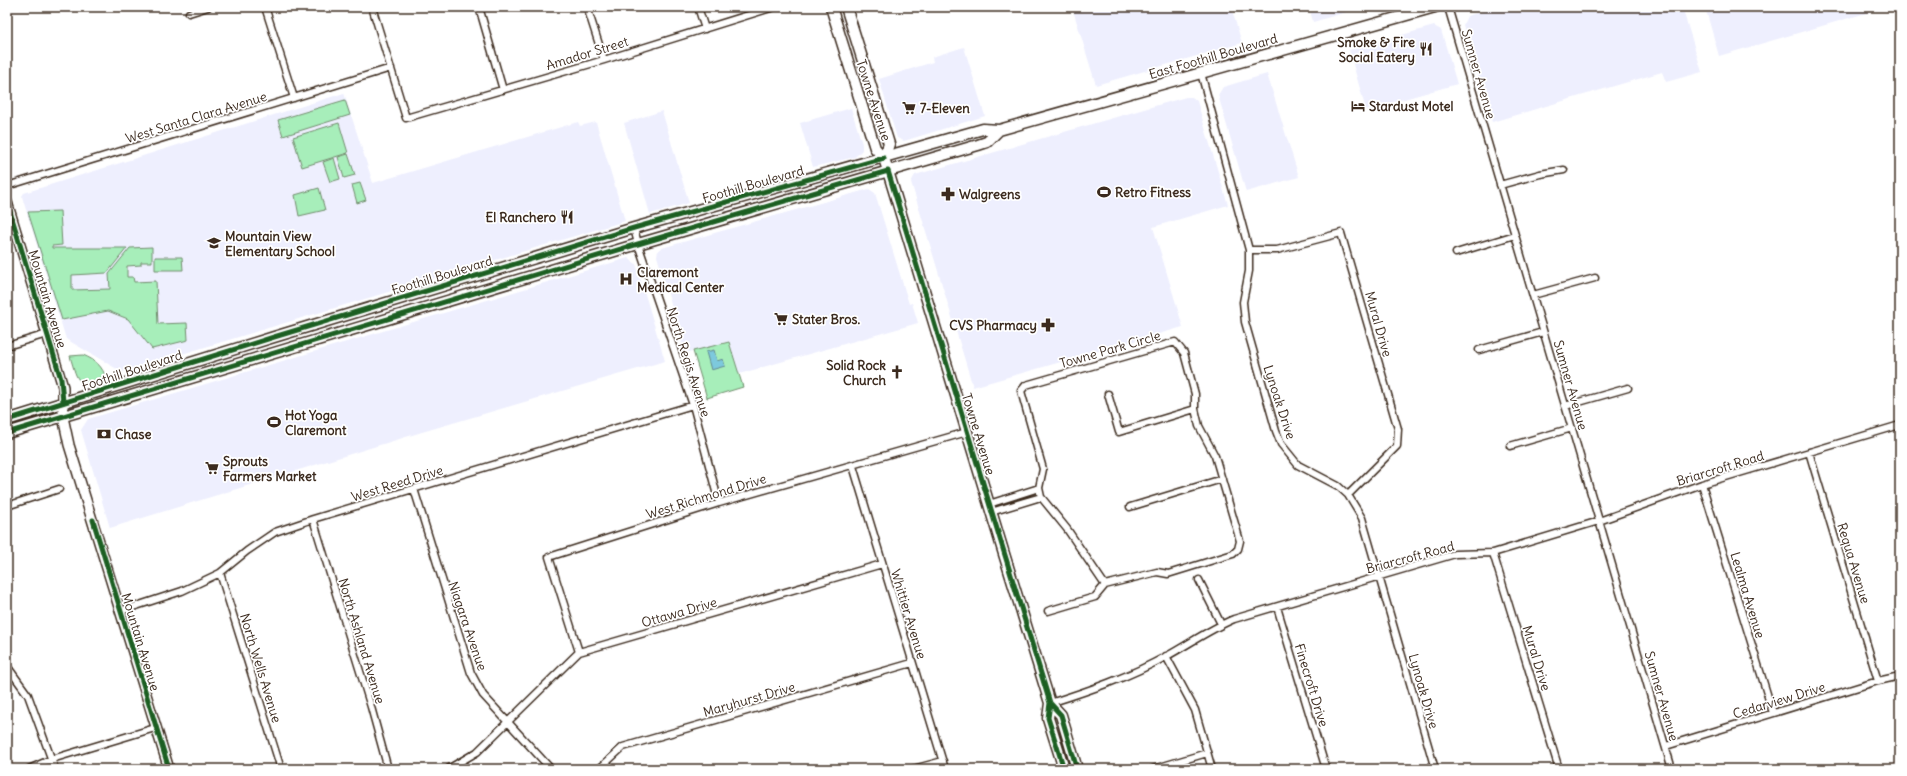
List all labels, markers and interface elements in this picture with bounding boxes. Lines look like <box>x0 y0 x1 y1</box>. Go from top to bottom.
street label: Sumner Avenue <box>1458 27 1499 121</box>
street label: East Foothill Boulevard <box>1147 30 1280 83</box>
street label: Amador Street <box>544 33 631 74</box>
place label: Smoke & Fire Social Eatery <box>1337 34 1415 66</box>
restaurant icon: Smoke & Fire Social Eatery <box>1418 41 1434 57</box>
street label: Towne Avenue <box>852 57 895 143</box>
street label: West Santa Clara Avenue <box>123 88 269 147</box>
hotel icon: Stardust Motel <box>1350 98 1366 114</box>
place label: Stardust Motel <box>1369 98 1453 115</box>
supermarket icon: 7-Eleven <box>901 100 917 116</box>
place label: 7-Eleven <box>920 100 970 117</box>
street label: Foothill Boulevard <box>700 162 806 207</box>
sports icon: Retro Fitness <box>1096 184 1112 200</box>
place label: Retro Fitness <box>1115 184 1191 201</box>
pharmacy icon: Walgreens <box>940 186 956 202</box>
place label: Walgreens <box>959 186 1020 203</box>
place label: El Ranchero <box>486 209 556 226</box>
restaurant icon: El Ranchero <box>559 209 575 225</box>
place label: Mountain View Elementary School <box>225 228 335 260</box>
school or university icon: Mountain View Elementary School <box>206 235 222 251</box>
street label: Mountain Avenue <box>25 248 71 350</box>
street label: Foothill Boulevard <box>390 252 495 299</box>
place label: Claremont Medical Center <box>637 264 725 296</box>
hospital icon: Claremont Medical Center <box>618 271 634 287</box>
street label: Mural Drive <box>1361 289 1396 359</box>
street label: North Regis Avenue <box>663 305 714 419</box>
supermarket icon: Stater Bros. <box>773 311 789 327</box>
place label: Stater Bros. <box>792 311 860 328</box>
place label: CVS Pharmacy <box>949 317 1037 334</box>
pharmacy icon: CVS Pharmacy <box>1040 317 1056 333</box>
street label: Towne Park Circle <box>1058 327 1163 372</box>
street label: Sumner Avenue <box>1550 338 1591 432</box>
street label: Foothill Boulevard <box>80 346 185 395</box>
place label: Solid Rock Church <box>826 357 886 389</box>
street label: Lynoak Drive <box>1260 363 1300 441</box>
church icon: Solid Rock Church <box>889 364 905 380</box>
street label: Towne Avenue <box>958 391 999 477</box>
place label: Hot Yoga Claremont <box>285 407 347 439</box>
sports icon: Hot Yoga Claremont <box>266 414 282 430</box>
bank icon: Chase <box>96 426 112 442</box>
place label: Chase <box>115 426 151 443</box>
street label: Briarcroft Road <box>1674 447 1766 490</box>
place label: Sprouts Farmers Market <box>223 453 317 485</box>
supermarket icon: Sprouts Farmers Market <box>204 460 220 476</box>
street label: West Reed Drive <box>349 461 445 506</box>
street label: West Richmond Drive <box>644 470 768 523</box>
street label: Requa Avenue <box>1833 521 1874 606</box>
street label: Briarcroft Road <box>1364 537 1456 577</box>
street label: Lealma Avenue <box>1726 550 1769 640</box>
street label: Whittier Avenue <box>887 567 930 661</box>
street label: North Ashland Avenue <box>334 576 389 706</box>
street label: Niagara Avenue <box>444 579 491 673</box>
street label: Mountain Avenue <box>118 591 164 693</box>
street label: Ottawa Drive <box>639 594 719 631</box>
street label: North Wells Avenue <box>236 612 285 725</box>
street label: Mural Drive <box>1519 623 1555 693</box>
street label: Finecroft Drive <box>1291 641 1332 729</box>
street label: Sumner Avenue <box>1641 649 1682 743</box>
street label: Lynoak Drive <box>1405 652 1442 731</box>
street label: Maryhurst Drive <box>701 678 797 721</box>
street label: Cedarview Drive <box>1731 678 1827 723</box>

